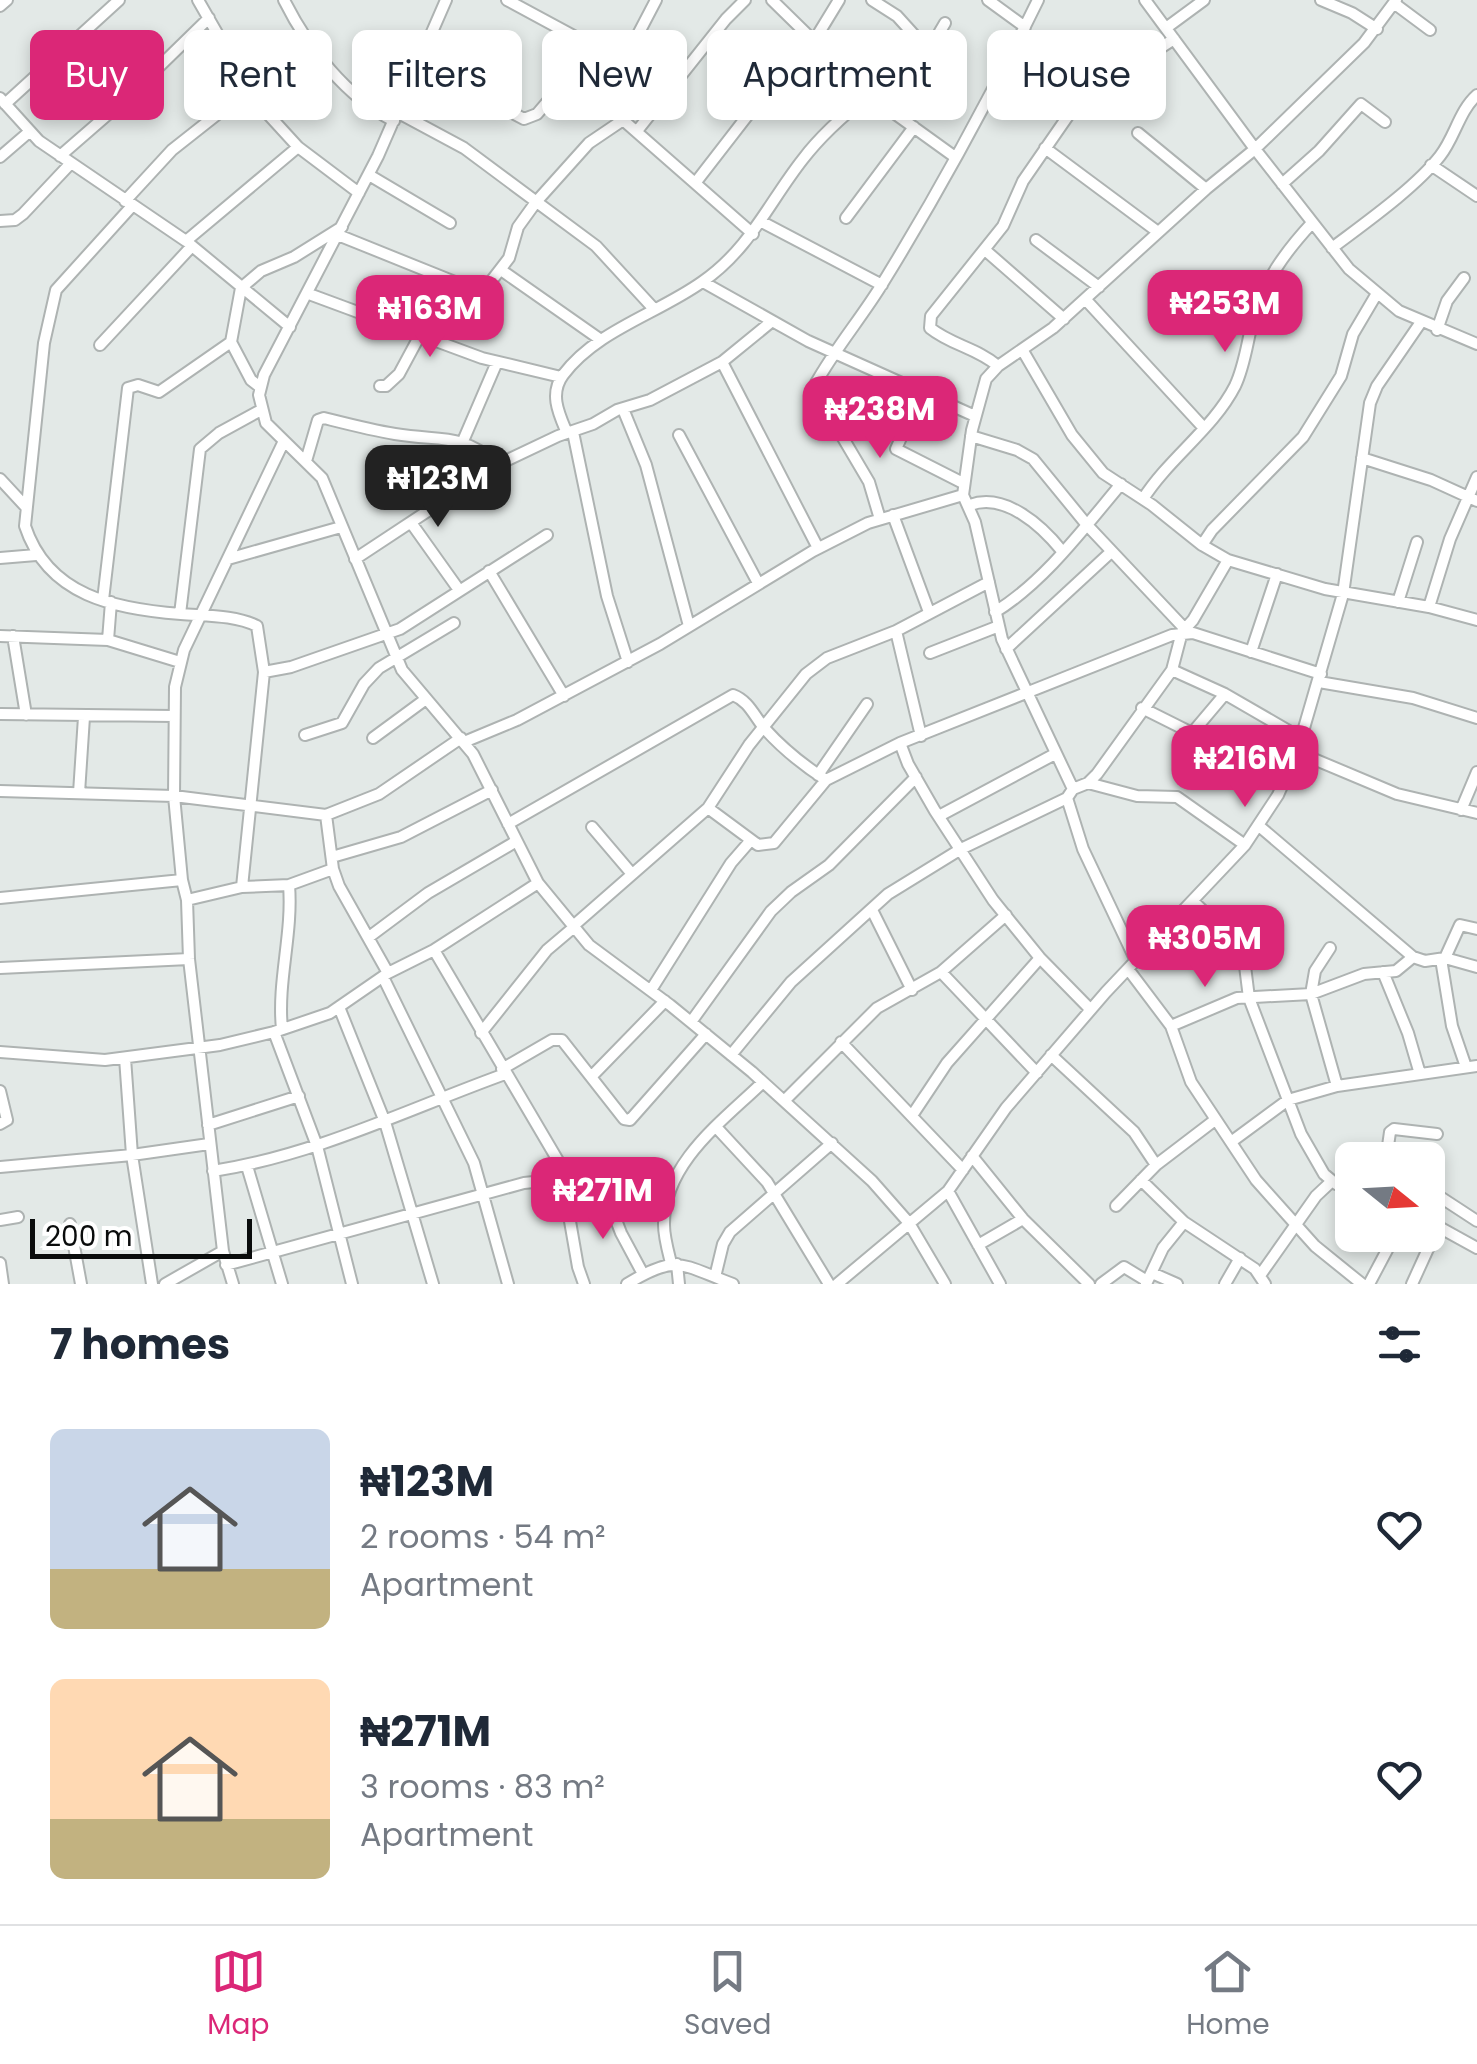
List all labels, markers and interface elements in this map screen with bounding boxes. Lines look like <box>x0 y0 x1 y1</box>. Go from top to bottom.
chip: Buy <box>30 30 164 120</box>
chip: Rent <box>184 30 332 120</box>
chip: Filters <box>352 30 522 120</box>
chip: New <box>542 30 687 120</box>
chip: Apartment <box>707 30 967 120</box>
chip: House <box>987 30 1166 120</box>
pin: ₦253M <box>1155 270 1295 355</box>
pin: ₦163M <box>360 275 500 360</box>
text: ₦253M <box>1170 280 1280 325</box>
text: ₦163M <box>378 285 482 330</box>
pin: ₦238M <box>810 376 950 461</box>
text: ₦238M <box>825 386 935 431</box>
pin: ₦123M <box>368 445 508 530</box>
text: ₦123M <box>387 455 489 500</box>
pin: ₦216M <box>1175 725 1315 810</box>
text: ₦216M <box>1193 735 1297 780</box>
pin: ₦305M <box>1135 905 1275 990</box>
text: ₦305M <box>1148 915 1262 960</box>
north arrow <box>1335 1142 1445 1252</box>
map controls <box>1335 1142 1445 1252</box>
pin: ₦271M <box>533 1157 673 1242</box>
text: ₦271M <box>553 1167 653 1212</box>
scale bar <box>30 1214 252 1258</box>
text: 200 m <box>45 1217 133 1256</box>
text: 7 homes <box>50 1315 230 1374</box>
icon: filters <box>1372 1317 1427 1372</box>
text: ₦123M <box>360 1452 494 1511</box>
icon: home <box>130 1469 250 1589</box>
icon: heart <box>1372 1502 1427 1557</box>
text: 2 rooms · 54 m² <box>360 1514 606 1559</box>
text: Apartment <box>360 1562 533 1607</box>
text: ₦271M <box>360 1702 491 1761</box>
icon: home <box>130 1719 250 1839</box>
icon: heart <box>1372 1752 1427 1807</box>
text: 3 rooms · 83 m² <box>360 1764 605 1809</box>
text: Apartment <box>360 1812 533 1857</box>
tab: Map <box>207 1944 269 2046</box>
tab: Saved <box>684 1944 771 2046</box>
tab: Home <box>1186 1944 1270 2046</box>

